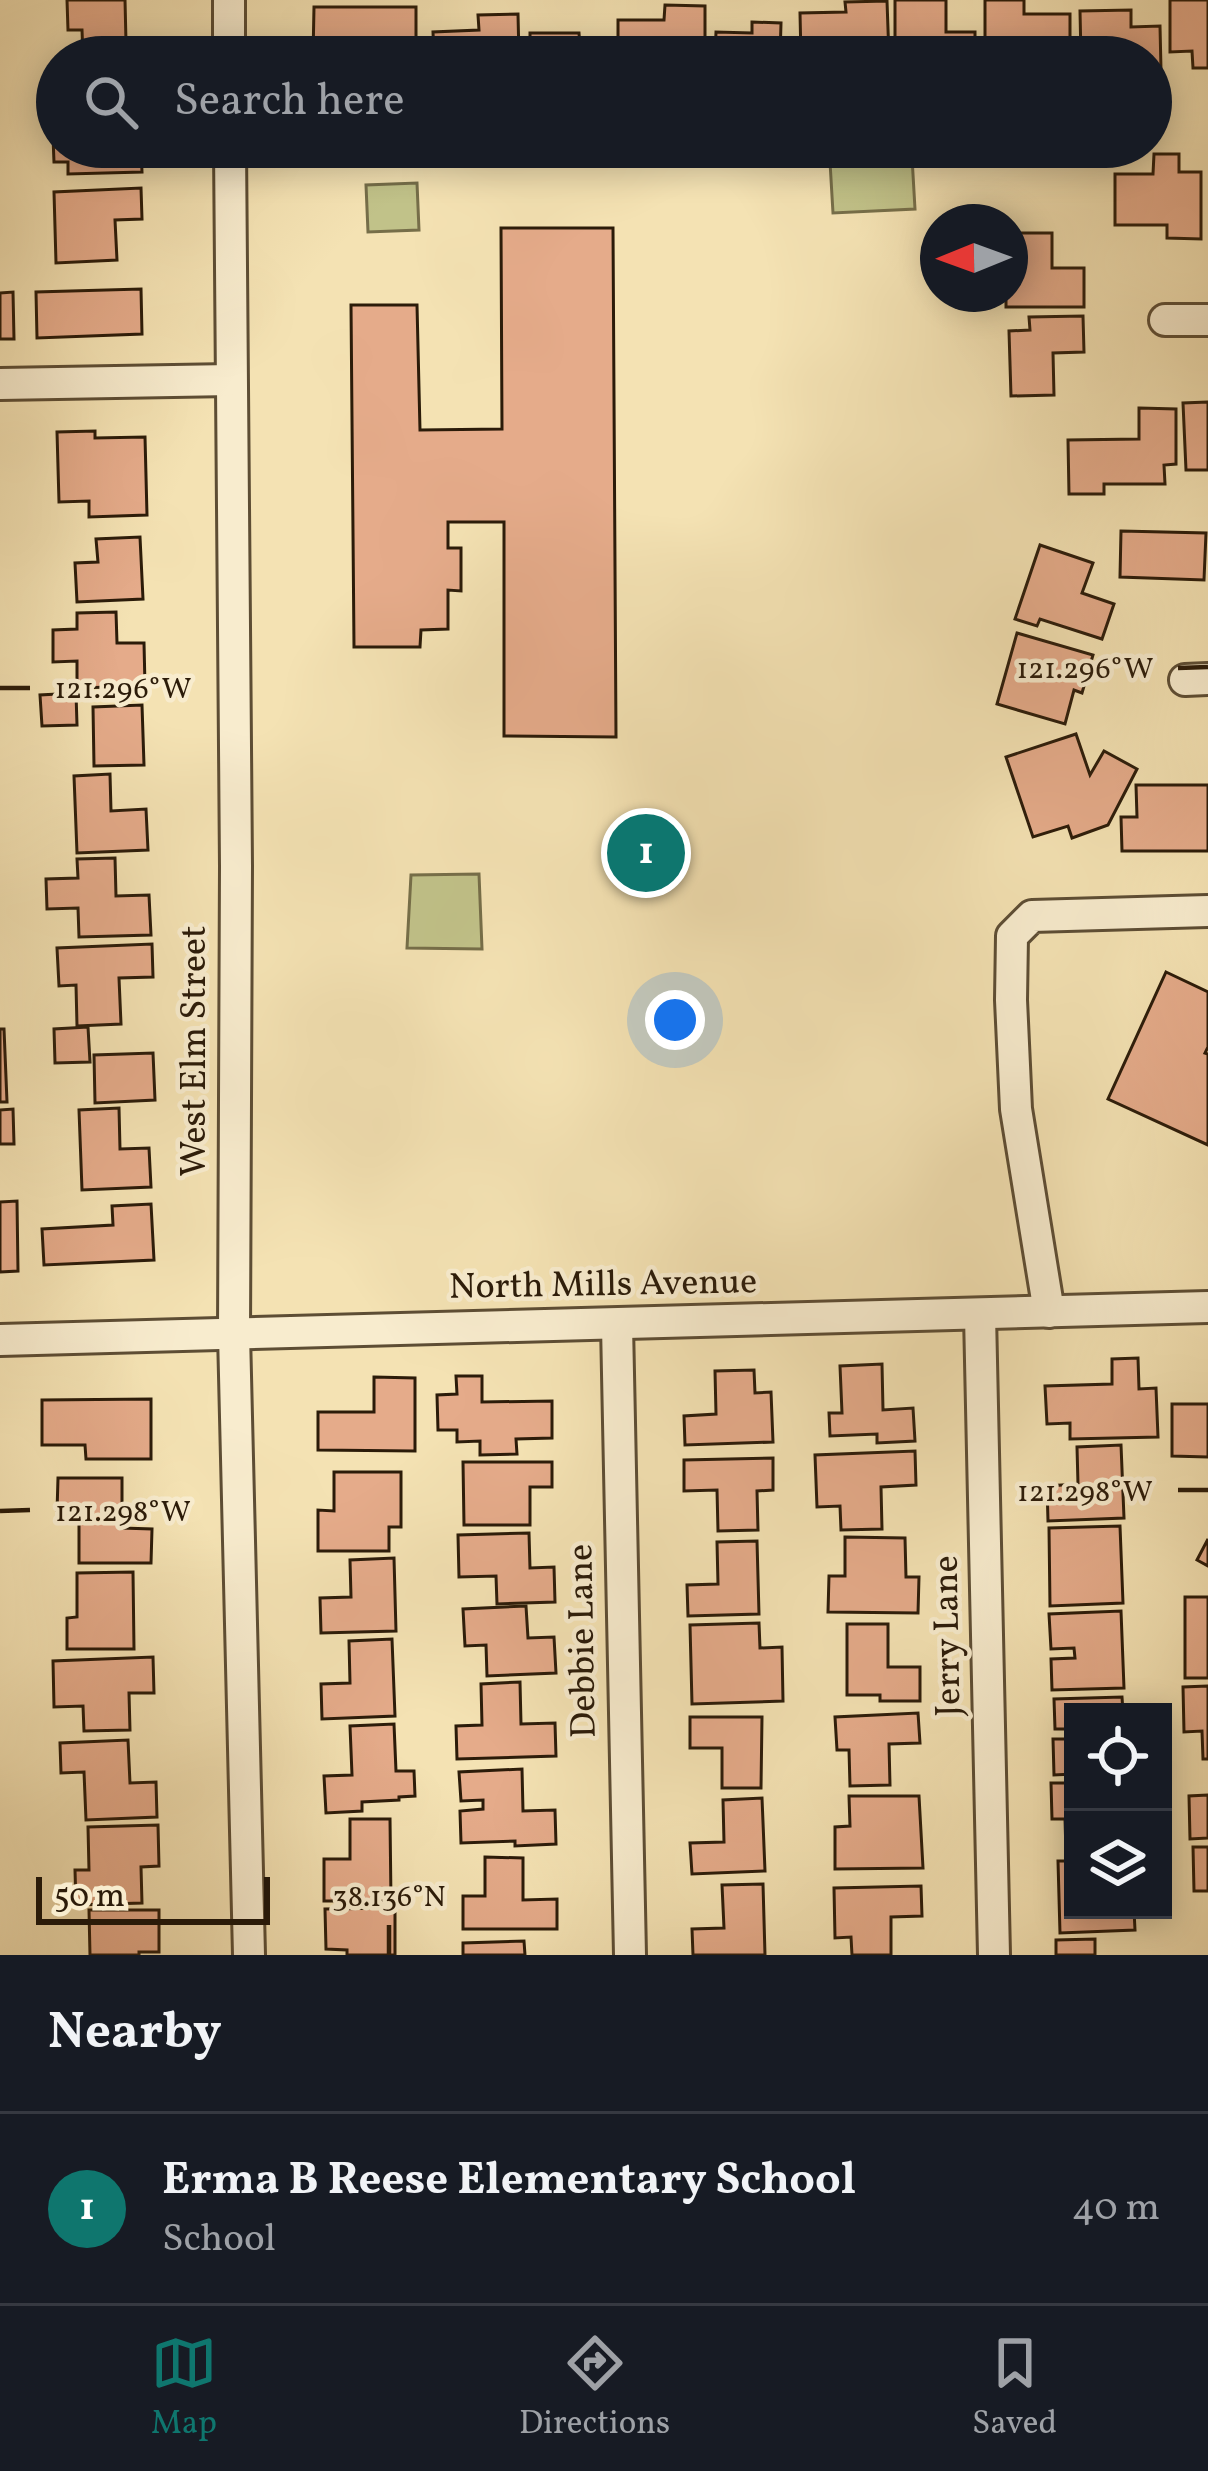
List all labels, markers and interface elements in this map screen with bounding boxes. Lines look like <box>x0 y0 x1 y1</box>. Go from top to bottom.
search box <box>36 36 1172 168</box>
icon: search <box>78 69 144 135</box>
text: Search here <box>174 71 405 134</box>
north arrow <box>920 204 1028 312</box>
text: 121.296°W <box>1016 649 1154 691</box>
text: 121.296°W <box>54 669 192 711</box>
pin: 1 <box>607 808 685 898</box>
street label: West Elm Street <box>171 925 221 1177</box>
your location <box>645 990 705 1050</box>
street label: North Mills Avenue <box>448 1258 758 1314</box>
text: 121.298°W <box>1017 1472 1153 1514</box>
text: 121.298°W <box>55 1492 191 1534</box>
street label: Debbie Lane <box>557 1544 611 1738</box>
street label: Jerry Lane <box>923 1555 975 1717</box>
map controls <box>1064 1703 1172 1919</box>
button: locate <box>1064 1703 1172 1811</box>
button: layers <box>1064 1811 1172 1919</box>
scale bar <box>36 1871 270 1924</box>
text: 50 m <box>54 1875 125 1921</box>
text: 38.136°N <box>332 1877 446 1919</box>
text: Nearby <box>48 1998 222 2069</box>
text: Erma B Reese Elementary School <box>162 2150 856 2213</box>
text: 1 <box>79 2182 95 2236</box>
text: 40 m <box>1072 2182 1160 2236</box>
text: School <box>162 2213 276 2267</box>
tab: Map <box>151 2330 217 2448</box>
tab: Directions <box>519 2330 670 2448</box>
tab: Saved <box>972 2330 1057 2448</box>

